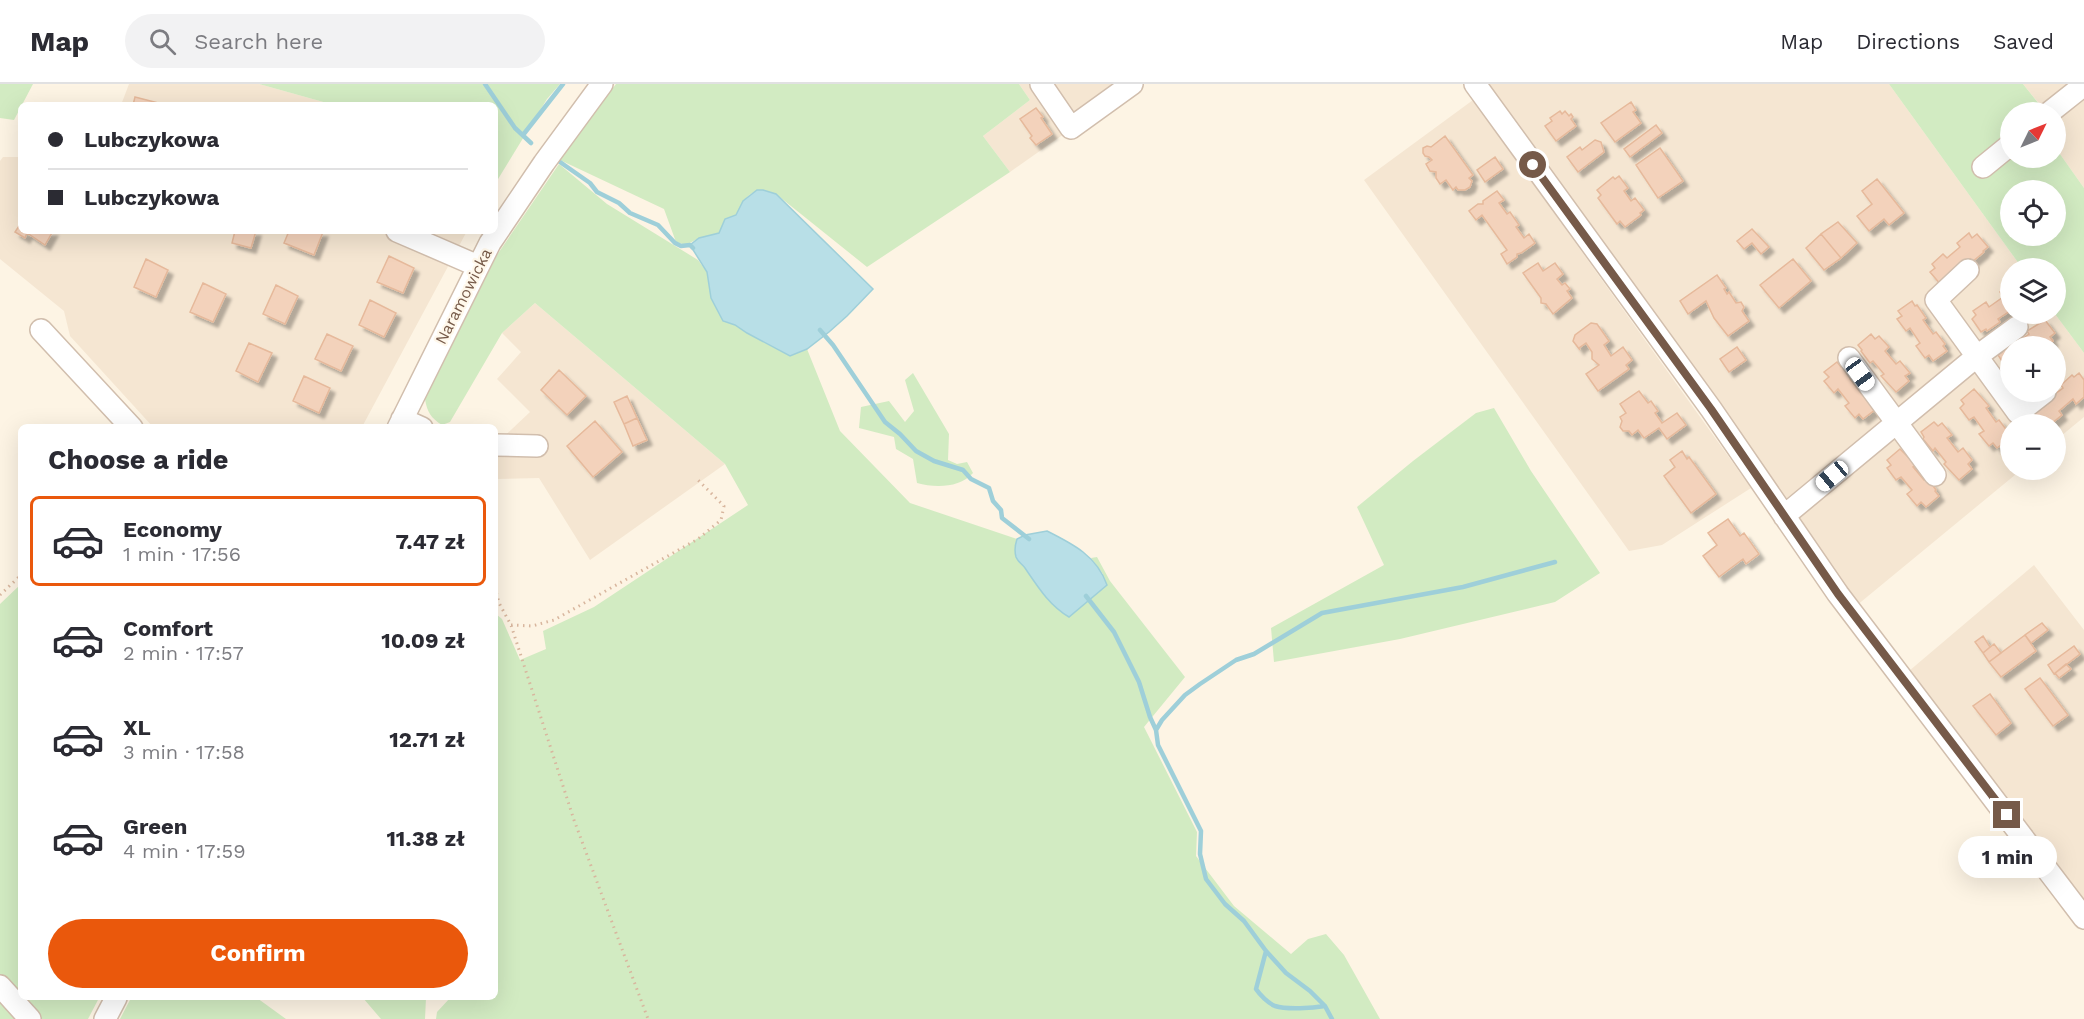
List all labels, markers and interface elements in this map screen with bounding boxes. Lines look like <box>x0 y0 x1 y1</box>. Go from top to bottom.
search box <box>125 14 545 68</box>
text: Map <box>30 25 89 58</box>
icon: search <box>146 25 179 58</box>
text: Search here <box>194 29 323 54</box>
text: Map <box>1780 29 1823 54</box>
text: Directions <box>1856 29 1960 54</box>
text: Saved <box>1993 29 2054 54</box>
north arrow <box>2000 102 2066 168</box>
map controls <box>2000 102 2066 480</box>
text: Lubczykowa <box>84 127 219 152</box>
route start <box>1519 151 1546 178</box>
button: locate <box>2000 180 2066 246</box>
text: Lubczykowa <box>84 185 219 210</box>
street label: Naramowicka <box>431 245 496 347</box>
button: layers <box>2000 258 2066 324</box>
button: + <box>2000 336 2066 402</box>
car <box>1842 354 1878 394</box>
button: − <box>2000 414 2066 480</box>
text: Choose a ride <box>48 444 228 476</box>
car <box>1812 458 1852 494</box>
icon: car <box>51 514 105 568</box>
text: Economy <box>123 517 222 542</box>
text: 7.47 zł <box>396 529 465 554</box>
text: 1 min · 17:56 <box>123 542 241 566</box>
icon: car <box>51 613 105 667</box>
text: Comfort <box>123 616 213 641</box>
text: 10.09 zł <box>381 628 465 653</box>
text: 2 min · 17:57 <box>123 641 244 665</box>
icon: car <box>51 712 105 766</box>
text: XL <box>123 715 151 740</box>
text: 12.71 zł <box>389 727 465 752</box>
text: 3 min · 17:58 <box>123 740 245 764</box>
route end <box>1993 801 2020 828</box>
icon: car <box>51 811 105 865</box>
text: Green <box>123 814 187 839</box>
text: 11.38 zł <box>386 826 465 851</box>
callout: 1 min <box>1958 836 2056 878</box>
text: 4 min · 17:59 <box>123 839 245 863</box>
text: 1 min <box>1982 845 2033 869</box>
button: Confirm <box>48 919 468 988</box>

